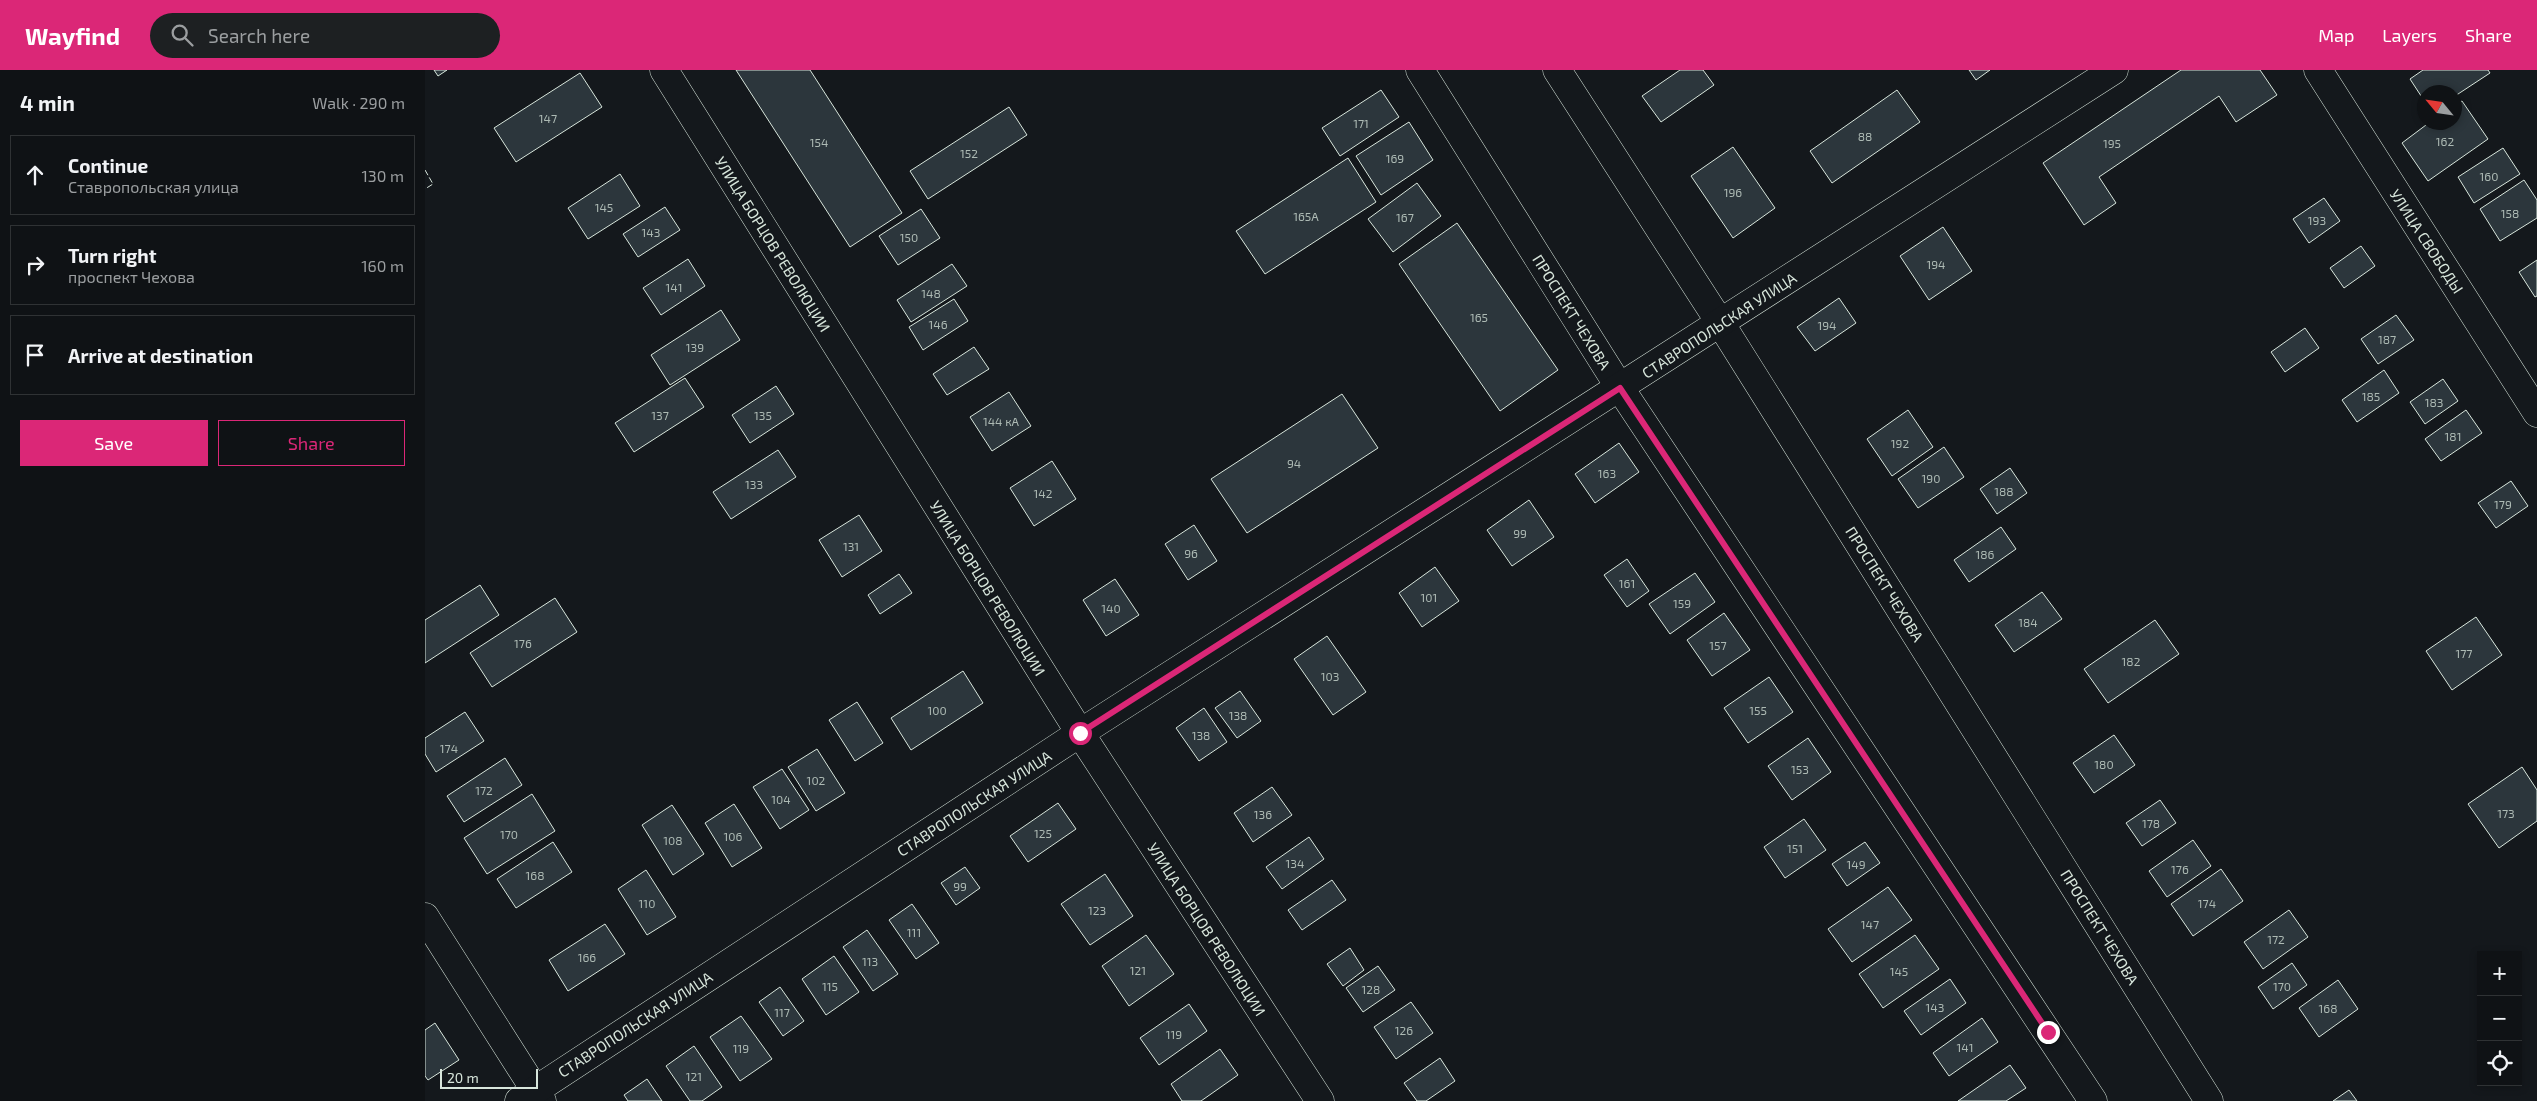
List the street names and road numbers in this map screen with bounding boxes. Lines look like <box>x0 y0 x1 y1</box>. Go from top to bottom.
street label: УЛИЦА БОРЦОВ РЕВОЛЮЦИИ <box>712 153 834 335</box>
street label: УЛИЦА СВОБОДЫ <box>2387 186 2467 296</box>
street label: ПРОСПЕКТ ЧЕХОВА <box>1529 251 1615 373</box>
street label: СТАВРОПОЛЬСКАЯ УЛИЦА <box>1638 268 1800 382</box>
street label: УЛИЦА БОРЦОВ РЕВОЛЮЦИИ <box>927 497 1049 679</box>
street label: ПРОСПЕКТ ЧЕХОВА <box>1842 523 1928 645</box>
street label: СТАВРОПОЛЬСКАЯ УЛИЦА <box>893 746 1055 860</box>
street label: УЛИЦА БОРЦОВ РЕВОЛЮЦИИ <box>1144 839 1270 1019</box>
street label: ПРОСПЕКТ ЧЕХОВА <box>2057 866 2143 988</box>
street label: СТАВРОПОЛЬСКАЯ УЛИЦА <box>554 967 716 1081</box>

